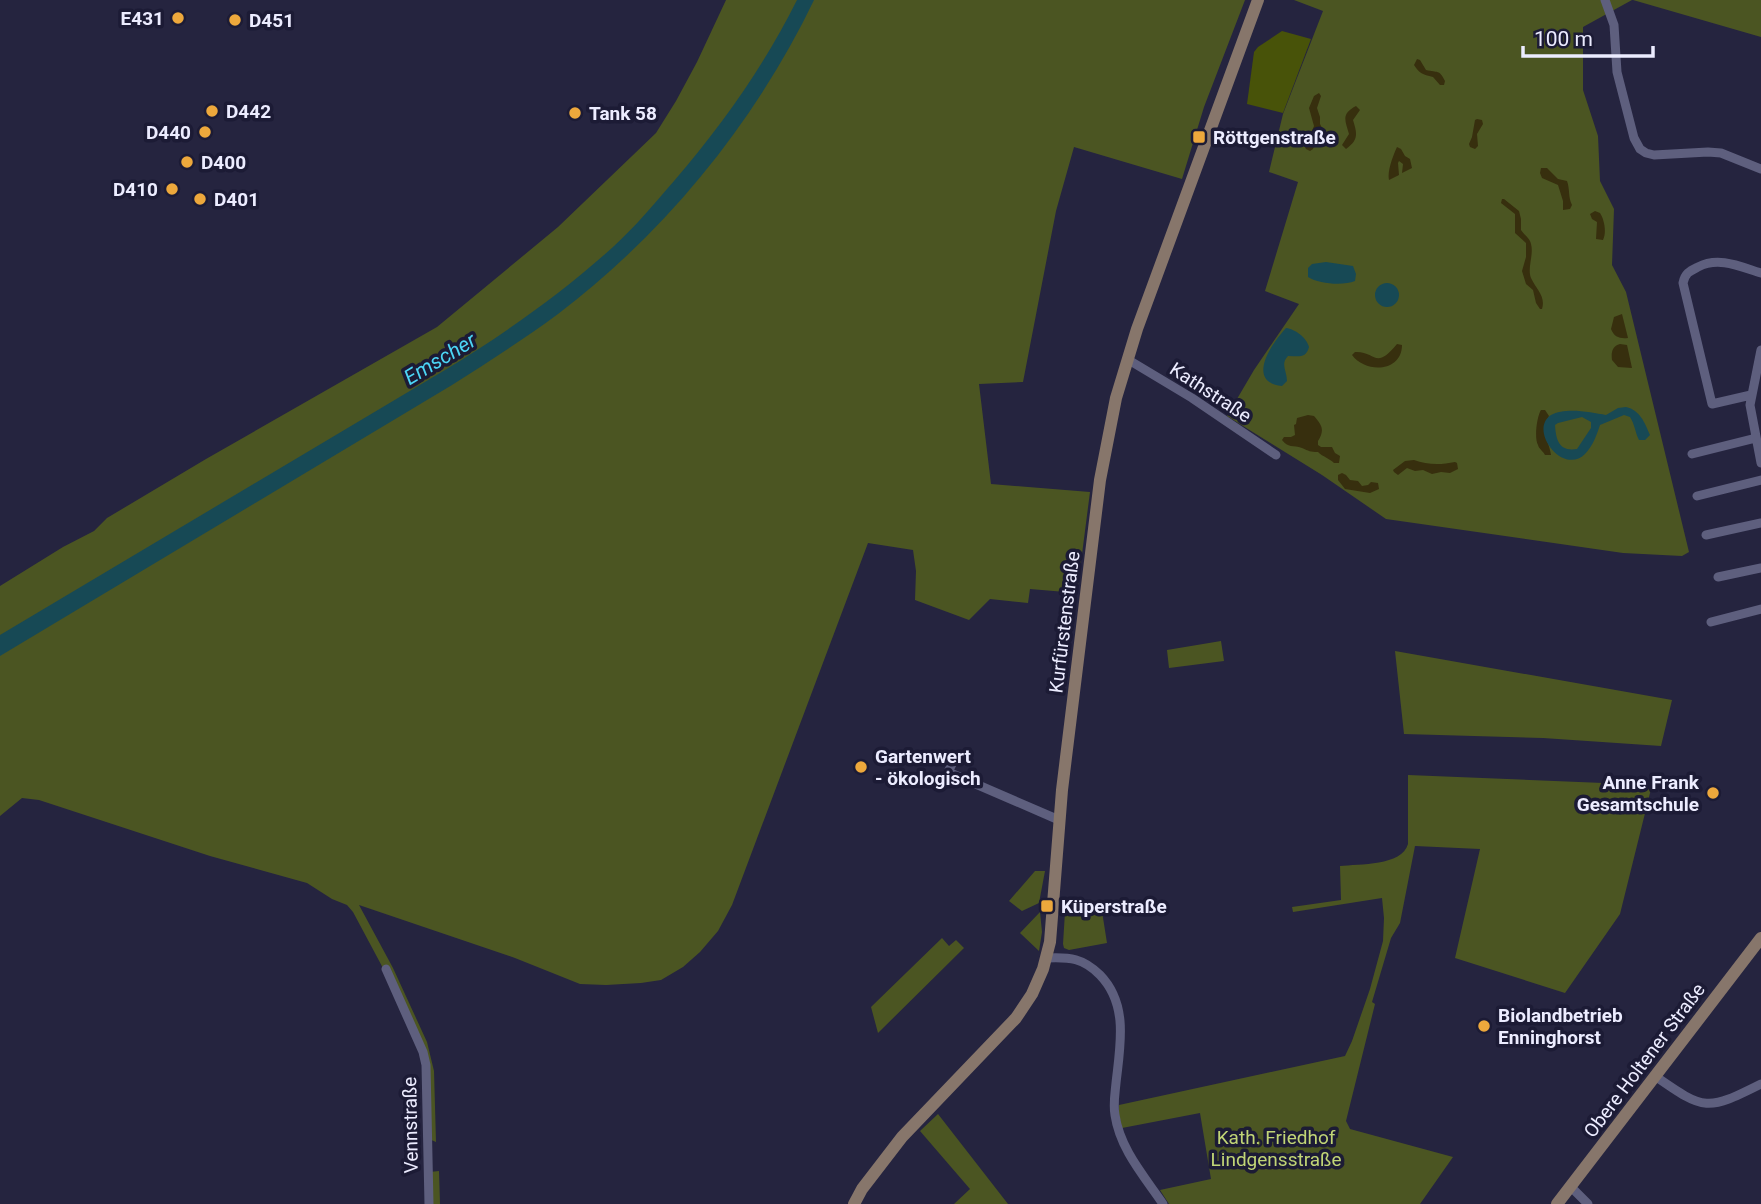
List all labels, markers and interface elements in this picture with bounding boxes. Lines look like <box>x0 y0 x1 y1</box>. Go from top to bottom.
place label: E431 <box>121 7 164 30</box>
place label: D451 <box>249 9 294 32</box>
marker: E431 <box>170 10 186 26</box>
marker: D451 <box>227 12 243 28</box>
scale bar <box>1523 14 1652 58</box>
text: 100 m <box>1534 27 1593 51</box>
place label: D442 <box>226 100 271 123</box>
place label: Tank 58 <box>589 102 657 125</box>
marker: D442 <box>204 103 220 119</box>
marker: Tank 58 <box>567 105 583 121</box>
place label: D440 <box>146 121 191 144</box>
marker: D440 <box>197 124 213 140</box>
place label: Röttgenstraße <box>1213 126 1336 149</box>
marker: Röttgenstraße <box>1191 129 1207 145</box>
place label: D400 <box>201 151 246 174</box>
marker: D400 <box>179 154 195 170</box>
place label: D410 <box>113 178 158 201</box>
marker: D410 <box>164 181 180 197</box>
place label: D401 <box>214 188 259 211</box>
marker: D401 <box>192 191 208 207</box>
water label: Emscher <box>400 328 481 390</box>
street label: Kathstraße <box>1166 358 1256 427</box>
street label: Kurfürstenstraße <box>1044 550 1085 694</box>
place label: Gartenwert - ökologisch <box>875 745 981 790</box>
marker: Gartenwert - ökologisch <box>853 759 869 775</box>
place label: Anne Frank Gesamtschule <box>1577 771 1700 816</box>
marker: Anne Frank Gesamtschule <box>1705 785 1721 801</box>
place label: Küperstraße <box>1061 895 1167 918</box>
marker: Küperstraße <box>1039 898 1055 914</box>
street label: Obere Holtener Straße <box>1579 979 1710 1142</box>
place label: Biolandbetrieb Enninghorst <box>1498 1004 1623 1049</box>
marker: Biolandbetrieb Enninghorst <box>1476 1018 1492 1034</box>
street label: Vennstraße <box>398 1077 423 1173</box>
park label: Kath. Friedhof Lindgensstraße <box>1211 1126 1341 1171</box>

